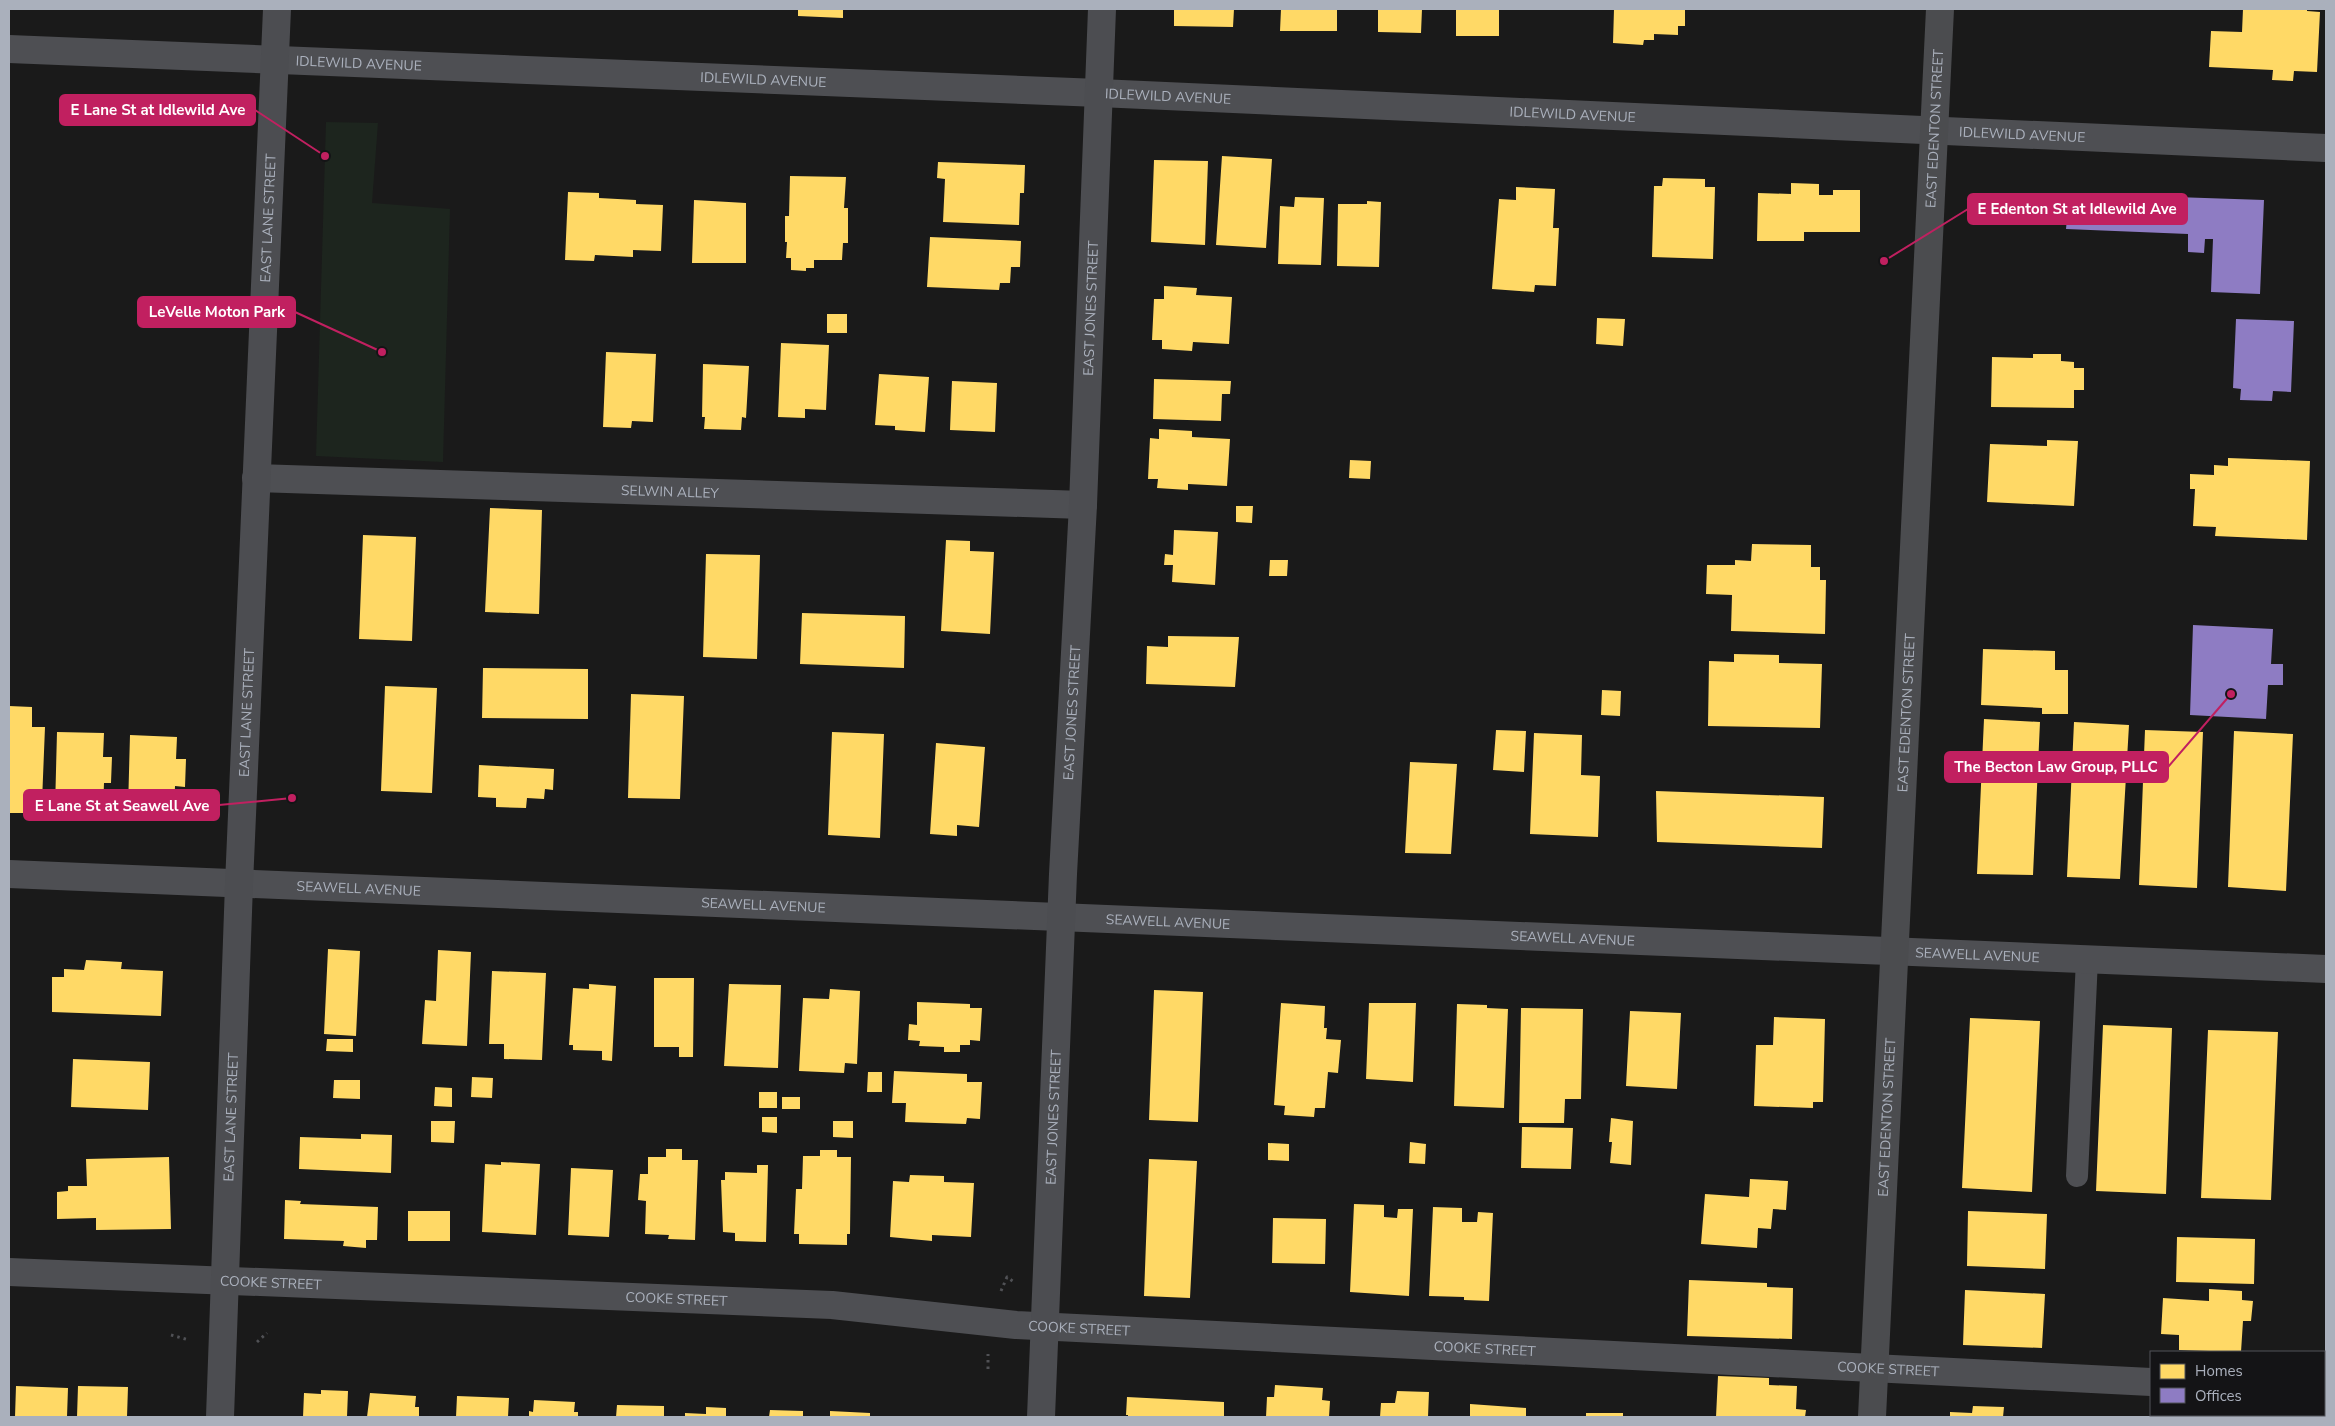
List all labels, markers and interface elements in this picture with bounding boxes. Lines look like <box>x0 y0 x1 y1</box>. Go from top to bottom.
street label: EAST EDENTON STREET <box>1921 48 1948 208</box>
street label: IDLEWILD AVENUE <box>295 51 422 75</box>
street label: IDLEWILD AVENUE <box>700 67 827 91</box>
street label: IDLEWILD AVENUE <box>1105 84 1232 108</box>
callout: E Lane St at Idlewild Ave <box>60 95 255 125</box>
text: E Lane St at Idlewild Ave <box>71 100 245 120</box>
street label: IDLEWILD AVENUE <box>1509 102 1636 127</box>
street label: IDLEWILD AVENUE <box>1959 122 2086 147</box>
street label: EAST LANE STREET <box>256 153 280 283</box>
callout: E Edenton St at Idlewild Ave <box>1968 194 2187 224</box>
text: E Edenton St at Idlewild Ave <box>1977 199 2177 219</box>
street label: EAST JONES STREET <box>1078 240 1103 376</box>
callout: LeVelle Moton Park <box>138 297 295 327</box>
text: LeVelle Moton Park <box>149 302 286 322</box>
street label: SELWIN ALLEY <box>621 480 720 503</box>
street label: EAST EDENTON STREET <box>1893 632 1919 793</box>
street label: EAST JONES STREET <box>1059 644 1085 781</box>
street label: EAST LANE STREET <box>234 647 259 777</box>
callout: The Becton Law Group, PLLC <box>1945 752 2168 782</box>
text: The Becton Law Group, PLLC <box>1954 757 2158 777</box>
callout: E Lane St at Seawell Ave <box>24 790 219 820</box>
text: E Lane St at Seawell Ave <box>35 796 209 816</box>
street label: SEAWELL AVENUE <box>296 876 421 900</box>
street label: SEAWELL AVENUE <box>701 893 826 917</box>
street label: SEAWELL AVENUE <box>1105 909 1231 934</box>
street label: SEAWELL AVENUE <box>1510 926 1635 950</box>
street label: SEAWELL AVENUE <box>1915 943 2040 967</box>
street label: EAST EDENTON STREET <box>1873 1037 1900 1197</box>
street label: EAST JONES STREET <box>1041 1049 1065 1185</box>
street label: EAST LANE STREET <box>219 1052 243 1182</box>
street label: COOKE STREET <box>219 1271 323 1294</box>
street label: COOKE STREET <box>625 1287 728 1310</box>
street label: COOKE STREET <box>1028 1316 1131 1340</box>
street label: COOKE STREET <box>1433 1336 1537 1361</box>
legend <box>2150 1351 2325 1416</box>
street label: COOKE STREET <box>1837 1357 1940 1381</box>
text: Homes <box>2195 1361 2243 1381</box>
text: Offices <box>2195 1386 2242 1406</box>

